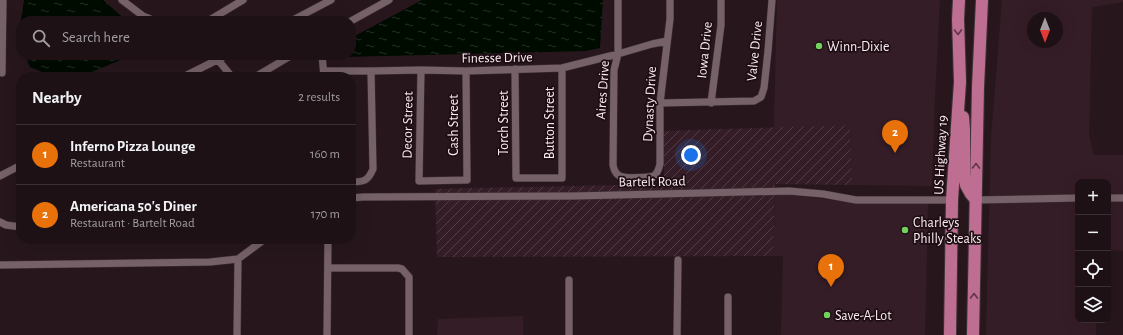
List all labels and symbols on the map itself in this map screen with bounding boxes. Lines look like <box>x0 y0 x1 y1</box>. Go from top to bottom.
north arrow <box>1027 12 1063 48</box>
street label: Valve Drive <box>745 20 765 82</box>
street label: Iowa Drive <box>695 21 715 79</box>
one-way arrow <box>954 29 962 35</box>
place label: Winn-Dixie <box>827 40 889 54</box>
marker: Winn-Dixie <box>814 41 824 51</box>
street label: Finesse Drive <box>461 50 533 66</box>
street label: Aires Drive <box>594 60 612 120</box>
street label: Dynasty Drive <box>641 66 659 142</box>
street label: Button Street <box>543 86 557 159</box>
street label: Torch Street <box>497 90 511 156</box>
street label: Decor Street <box>400 91 416 159</box>
street label: Cash Street <box>447 94 461 156</box>
street label: US Highway 19 <box>932 115 950 195</box>
pin: 2 <box>882 120 908 153</box>
your location <box>681 145 701 165</box>
one-way arrow <box>972 163 980 169</box>
street label: Bartelt Road <box>618 174 686 190</box>
place label: Charleys Philly Steaks <box>913 216 982 246</box>
marker: Charleys Philly Steaks <box>900 225 910 235</box>
pin: 1 <box>818 254 844 287</box>
one-way arrow <box>970 293 978 299</box>
place label: Save-A-Lot <box>835 309 892 323</box>
marker: Save-A-Lot <box>822 310 832 320</box>

